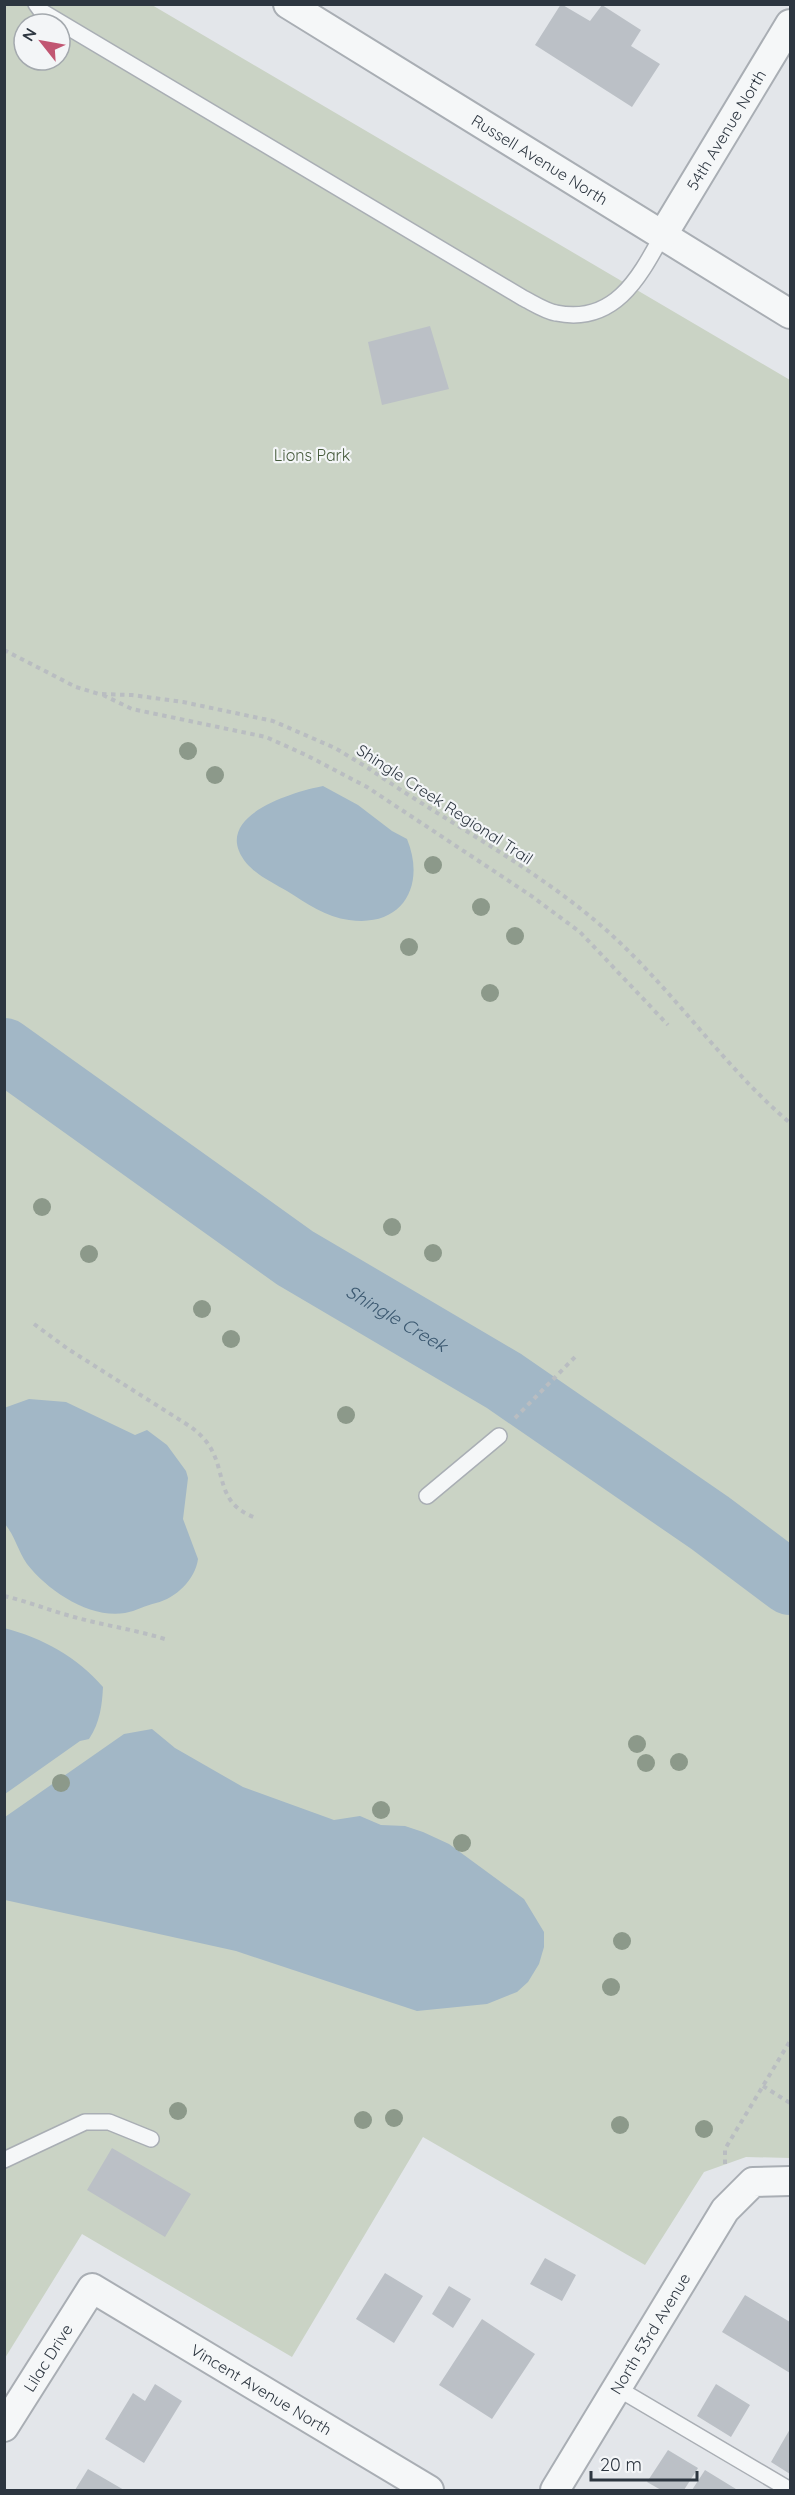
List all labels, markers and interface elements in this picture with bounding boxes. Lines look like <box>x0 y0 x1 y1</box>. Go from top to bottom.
north arrow <box>12 12 72 72</box>
text: N <box>18 24 41 44</box>
street label: 54th Avenue North <box>682 66 770 194</box>
street label: Russell Avenue North <box>468 110 612 209</box>
park label: Lions Park <box>274 445 350 465</box>
street label: Shingle Creek Regional Trail <box>353 739 537 869</box>
water label: Shingle Creek <box>342 1279 453 1357</box>
street label: North 53rd Avenue <box>606 2269 694 2398</box>
street label: Lilac Drive <box>19 2320 77 2395</box>
street label: Vincent Avenue North <box>187 2340 336 2439</box>
scale bar <box>591 2444 698 2482</box>
text: 20 m <box>600 2453 642 2476</box>

